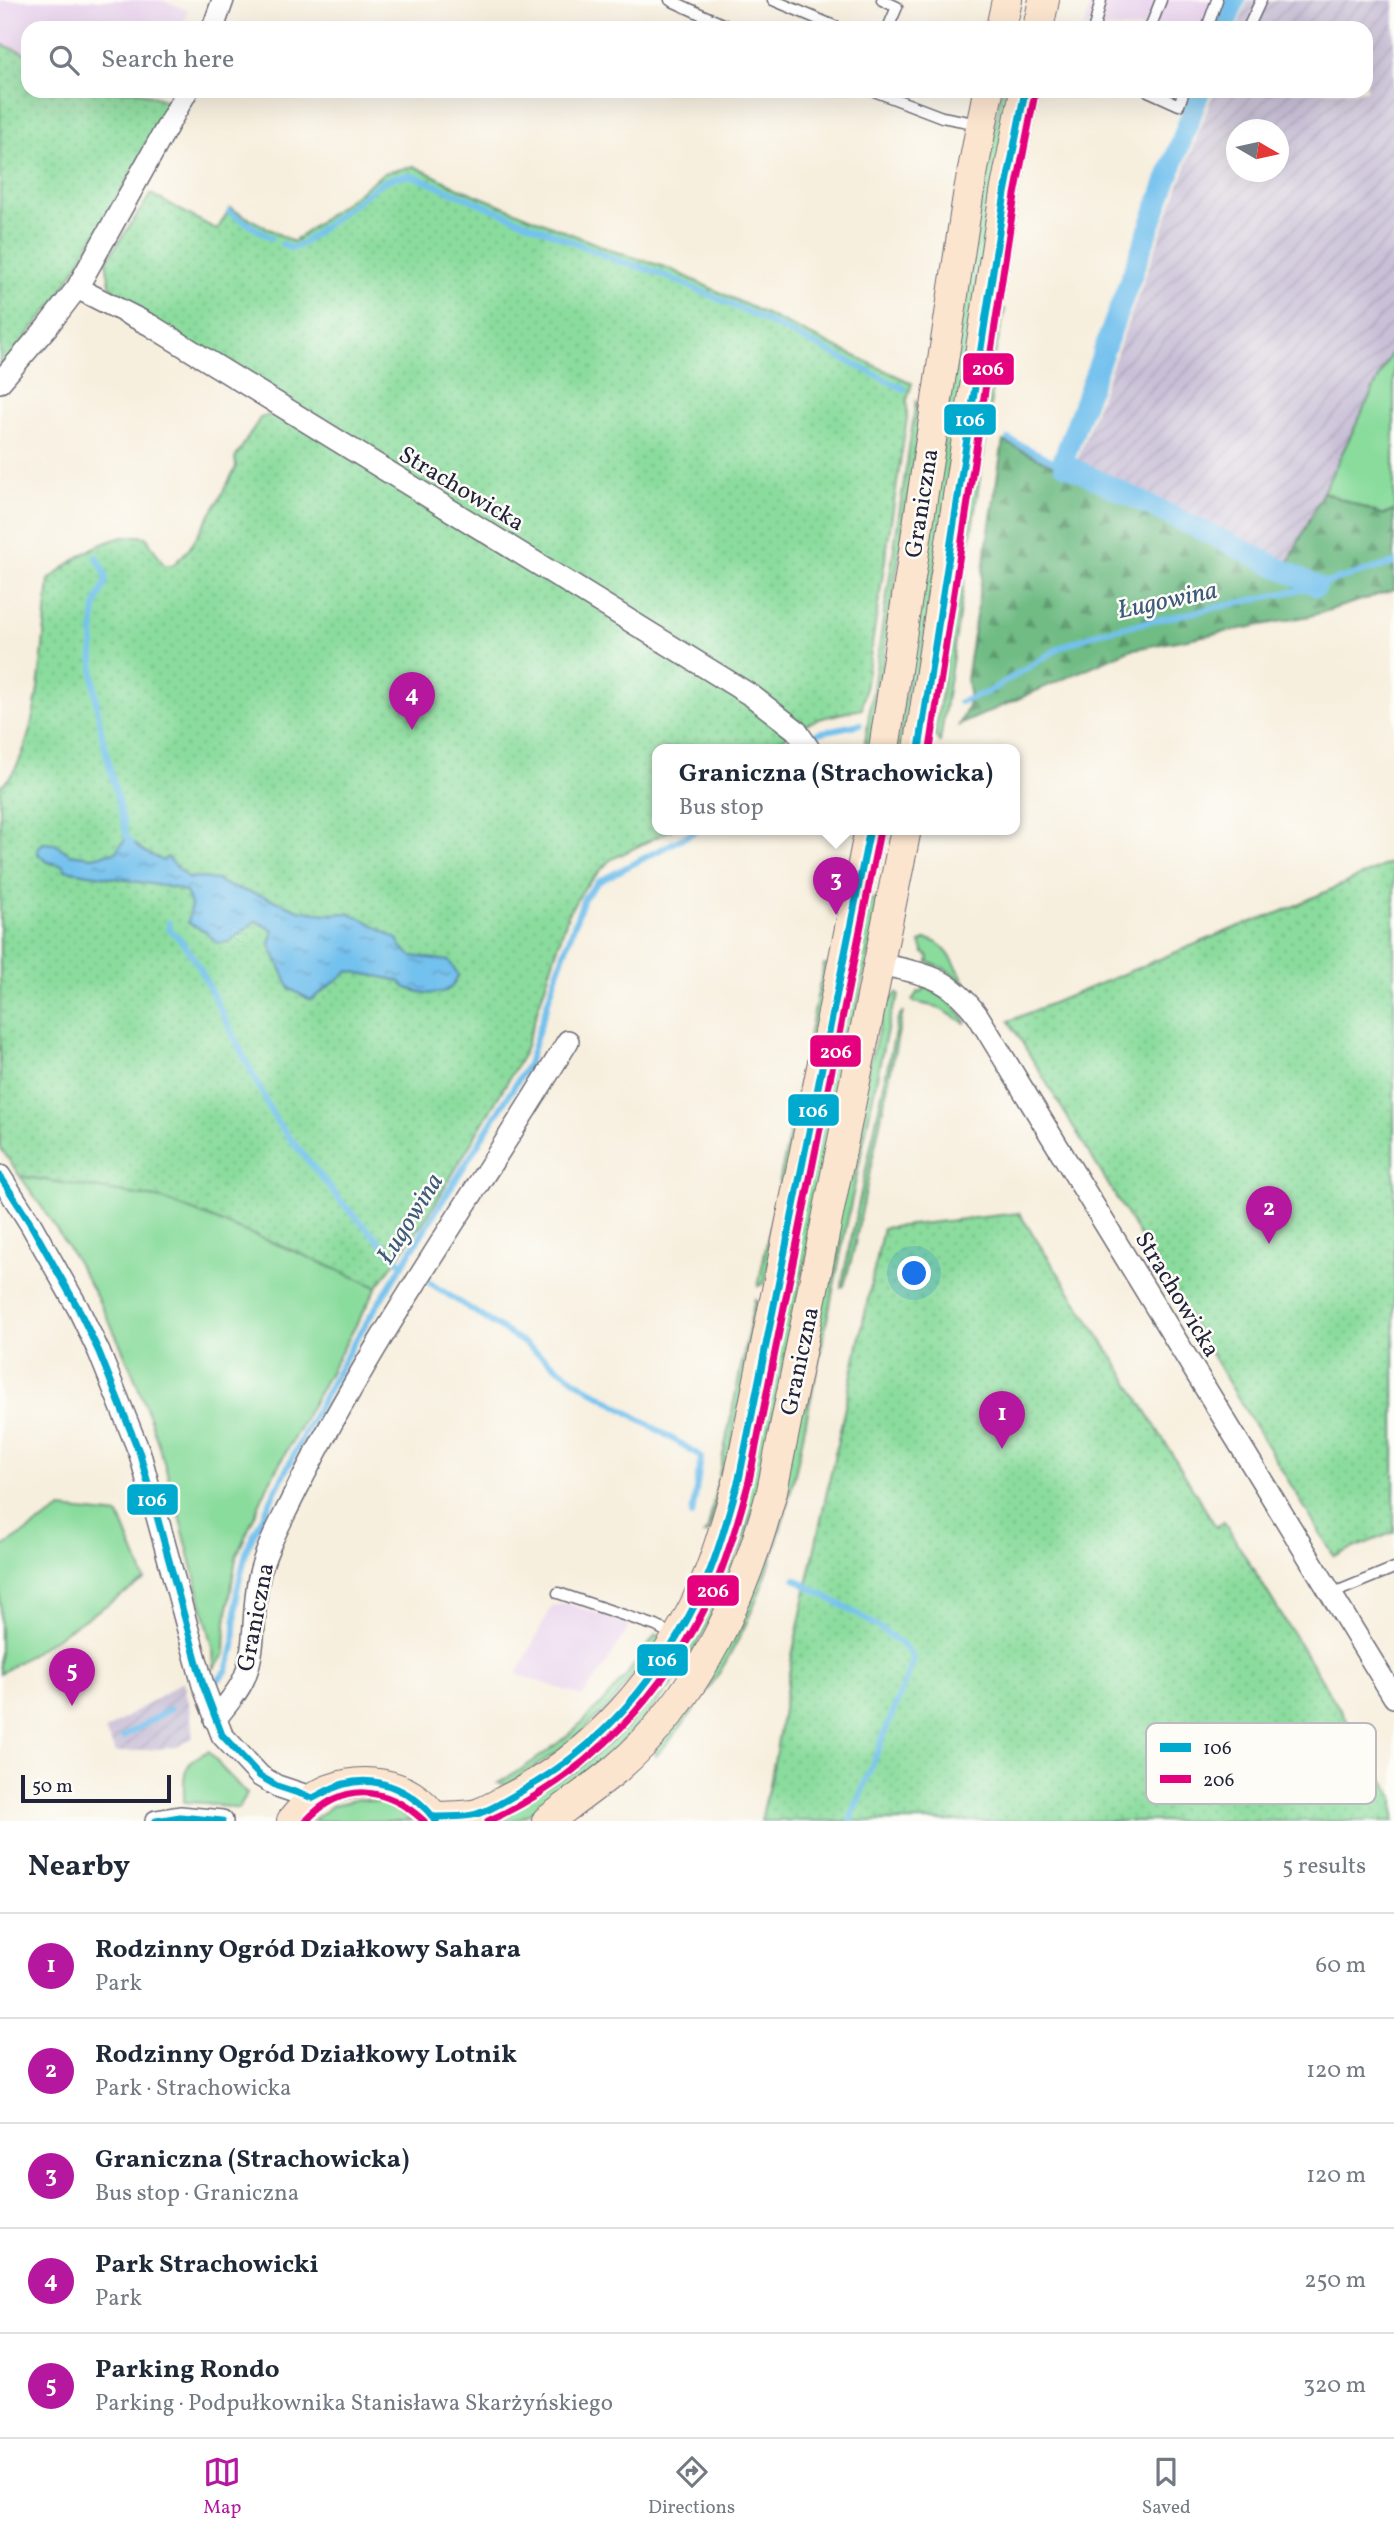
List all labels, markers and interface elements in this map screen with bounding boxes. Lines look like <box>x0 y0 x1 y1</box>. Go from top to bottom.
search box <box>21 21 1373 98</box>
icon: search <box>45 41 83 79</box>
text: Search here <box>101 42 234 78</box>
north arrow <box>1226 119 1289 182</box>
line badge: 206 <box>962 352 1015 386</box>
text: 206 <box>972 357 1004 383</box>
line badge: 106 <box>943 403 997 436</box>
text: 106 <box>955 408 985 434</box>
street label: Strachowicka <box>392 439 530 541</box>
street label: Graniczna <box>898 446 948 560</box>
water label: Ługowina <box>1114 573 1221 629</box>
pin: 4 <box>389 672 435 730</box>
popup <box>652 744 1020 835</box>
text: Graniczna (Strachowicka) <box>679 756 993 792</box>
text: Bus stop <box>679 792 764 824</box>
pin: 3 <box>813 857 859 915</box>
line badge: 206 <box>809 1034 862 1068</box>
text: 206 <box>820 1040 852 1066</box>
line badge: 106 <box>787 1093 840 1127</box>
text: 106 <box>798 1099 828 1125</box>
water label: Ługowina <box>369 1167 453 1272</box>
pin: 2 <box>1246 1186 1292 1244</box>
street label: Strachowicka <box>1125 1226 1227 1364</box>
your location <box>897 1256 931 1290</box>
street label: Graniczna <box>773 1304 829 1419</box>
pin: 1 <box>979 1391 1025 1449</box>
line badge: 106 <box>126 1483 179 1516</box>
text: 106 <box>137 1488 167 1514</box>
street label: Graniczna <box>230 1560 284 1675</box>
line badge: 206 <box>686 1574 740 1607</box>
text: 206 <box>697 1579 729 1605</box>
line badge: 106 <box>636 1643 689 1677</box>
pin: 5 <box>49 1648 95 1706</box>
text: 106 <box>647 1648 677 1674</box>
legend <box>1146 1723 1376 1804</box>
text: 106 <box>1203 1736 1232 1762</box>
text: 206 <box>1203 1768 1234 1794</box>
scale bar <box>21 1772 172 1804</box>
text: 50 m <box>32 1774 73 1800</box>
text: Nearby <box>28 1846 130 1888</box>
text: 5 results <box>1282 1851 1366 1883</box>
text: Rodzinny Ogród Działkowy Sahara <box>95 1932 521 1968</box>
text: 1 <box>46 1950 56 1982</box>
text: 60 m <box>1316 1950 1366 1982</box>
text: Park <box>95 1968 142 2000</box>
text: Rodzinny Ogród Działkowy Lotnik <box>95 2037 517 2073</box>
text: 2 <box>45 2055 57 2087</box>
text: 120 m <box>1306 2055 1366 2087</box>
text: Park · Strachowicka <box>95 2073 291 2105</box>
text: Graniczna (Strachowicka) <box>95 2142 409 2178</box>
text: 3 <box>45 2160 57 2192</box>
text: 120 m <box>1306 2160 1366 2192</box>
text: Bus stop · Graniczna <box>95 2178 299 2210</box>
text: Park Strachowicki <box>95 2247 319 2283</box>
text: 4 <box>44 2265 58 2297</box>
text: 250 m <box>1304 2265 1366 2297</box>
text: Park <box>95 2283 142 2315</box>
text: Parking Rondo <box>95 2352 280 2388</box>
text: 5 <box>45 2370 57 2402</box>
text: 320 m <box>1303 2370 1366 2402</box>
text: Parking · Podpułkownika Stanisława Skarżyńskiego <box>95 2388 613 2420</box>
tab: Map <box>203 2453 241 2521</box>
tab: Directions <box>648 2453 735 2521</box>
tab: Saved <box>1142 2453 1191 2521</box>

